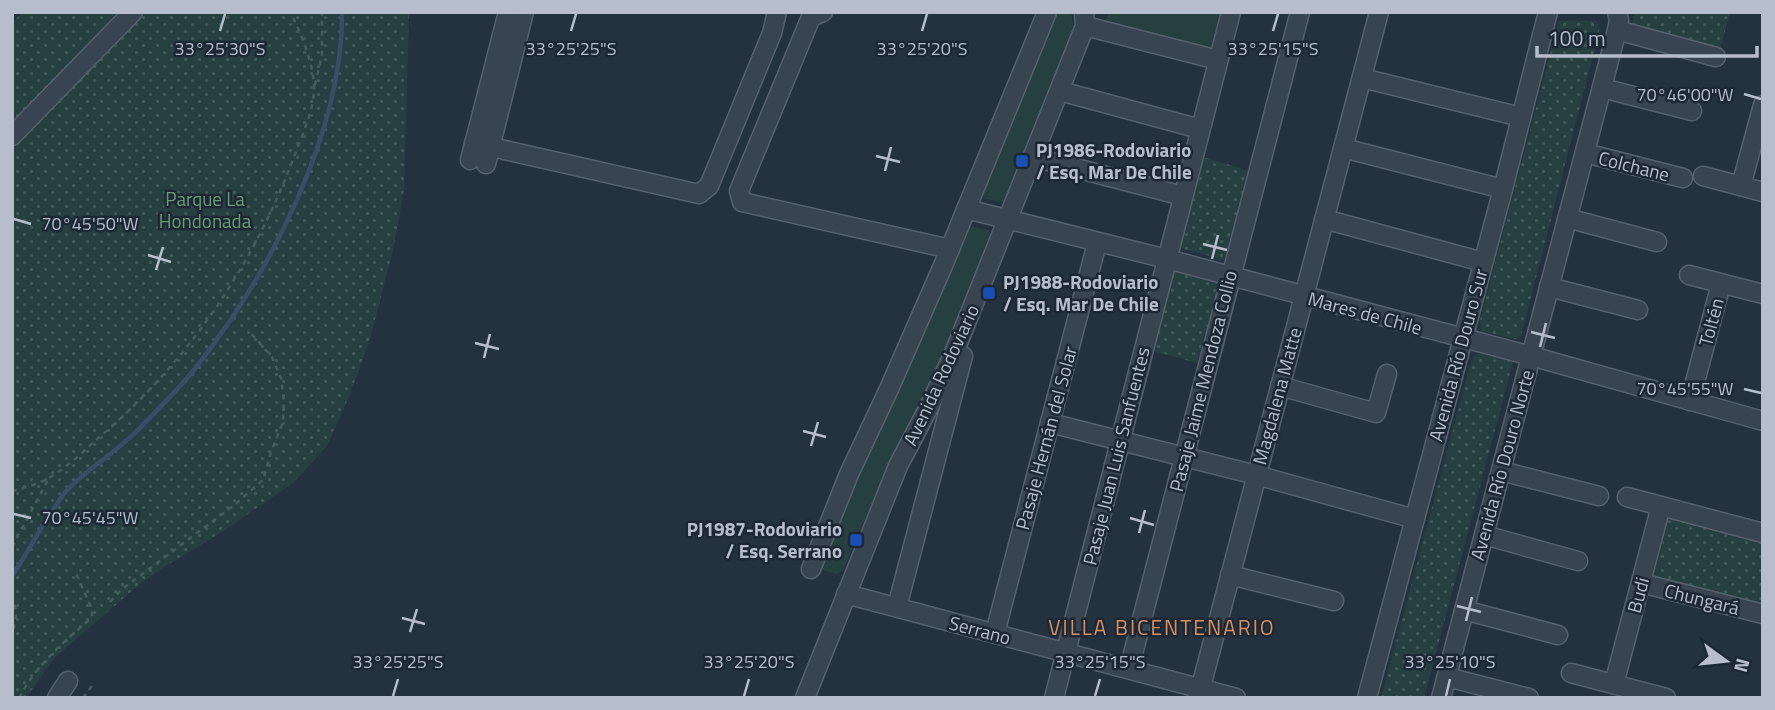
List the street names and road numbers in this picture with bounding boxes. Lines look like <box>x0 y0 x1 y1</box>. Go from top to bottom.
street label: Colchane <box>1596 143 1673 188</box>
street label: Avenida Río Douro Sur <box>1421 265 1495 444</box>
street label: Pasaje Jaime Mendoza Collio <box>1161 267 1244 495</box>
street label: Mares de Chile <box>1305 283 1425 342</box>
street label: Toltén <box>1690 294 1731 349</box>
street label: Avenida Rodoviario <box>895 299 986 450</box>
street label: Magdalena Matte <box>1244 324 1309 468</box>
street label: Pasaje Hernán del Solar <box>1007 342 1084 533</box>
street label: Pasaje Juan Luis Sanfuentes <box>1074 344 1157 568</box>
street label: Avenida Río Douro Norte <box>1462 366 1541 563</box>
street label: Budi <box>1619 574 1656 616</box>
street label: Chungará <box>1662 575 1743 622</box>
street label: Serrano <box>946 607 1014 652</box>

